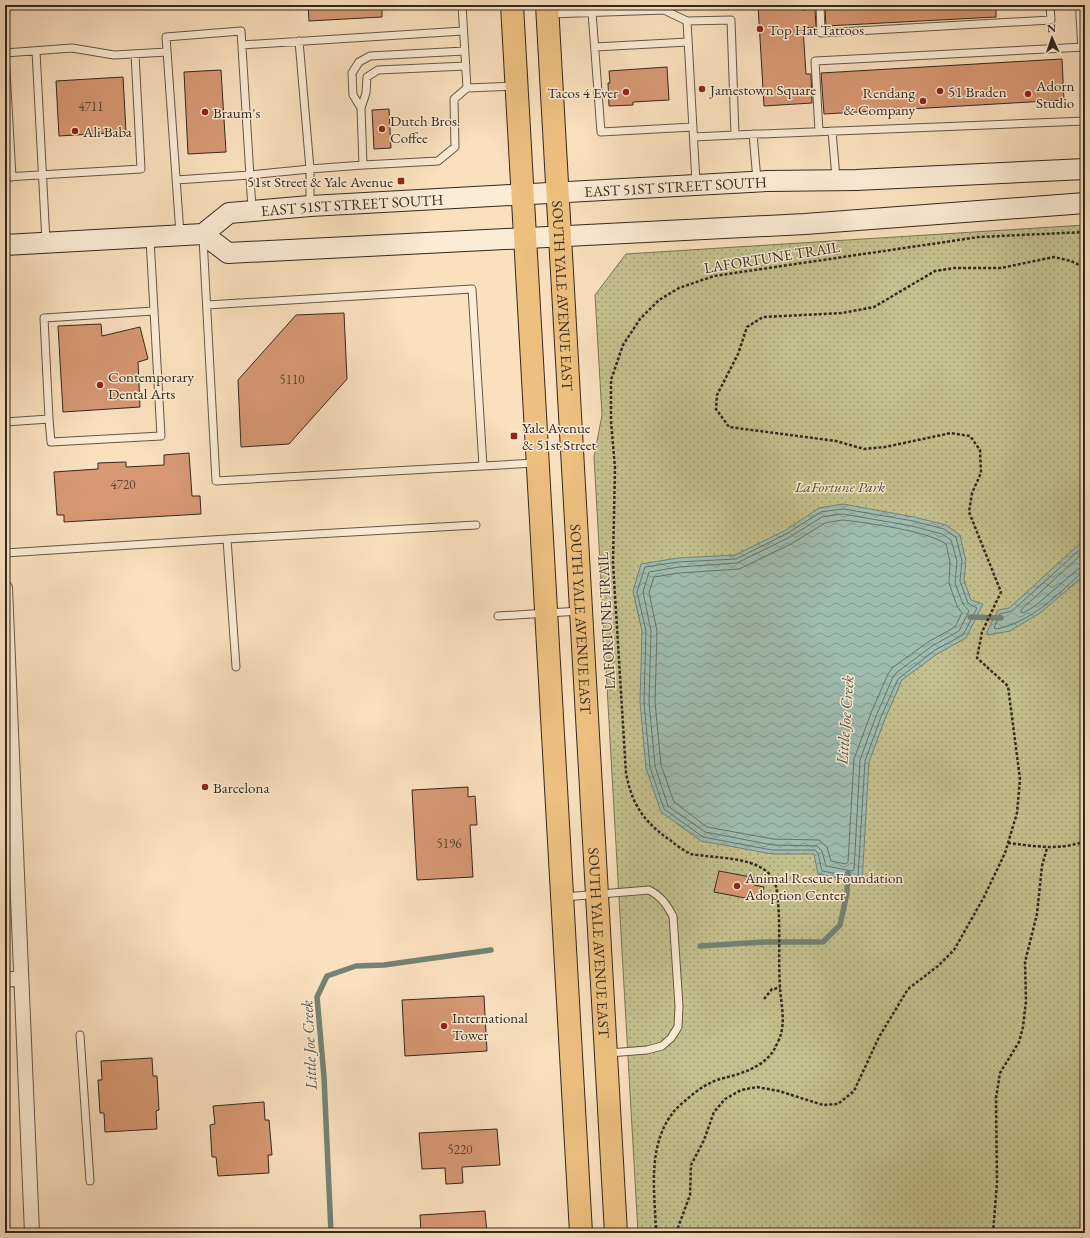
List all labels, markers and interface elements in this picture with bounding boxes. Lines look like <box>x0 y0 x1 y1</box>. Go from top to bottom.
north arrow <box>1032 18 1072 58</box>
place label: Top Hat Tattoos <box>768 20 864 39</box>
text: N <box>1047 21 1056 35</box>
marker: Top Hat Tattoos <box>755 24 765 34</box>
place label: Adorn Studio <box>1035 76 1074 112</box>
place label: Jamestown Square <box>708 80 816 99</box>
place label: 51 Braden <box>948 82 1007 101</box>
place label: Tacos 4 Ever <box>547 83 618 102</box>
place label: Rendang & Company <box>844 83 915 119</box>
marker: Jamestown Square <box>697 84 707 94</box>
marker: 51 Braden <box>935 86 945 96</box>
marker: Tacos 4 Ever <box>621 87 631 97</box>
marker: Adorn Studio <box>1023 89 1033 99</box>
marker: Rendang & Company <box>918 96 928 106</box>
house number: 4711 <box>79 98 103 115</box>
place label: Braum's <box>213 103 260 122</box>
marker: Braum's <box>200 107 210 117</box>
place label: Dutch Bros. Coffee <box>390 111 460 147</box>
place label: Ali Baba <box>82 122 132 141</box>
marker: Dutch Bros. Coffee <box>377 124 387 134</box>
marker: Ali Baba <box>70 126 80 136</box>
place label: 51st Street & Yale Avenue <box>247 172 393 191</box>
street label: EAST 51ST STREET SOUTH <box>584 172 767 200</box>
marker: 51st Street & Yale Avenue <box>396 176 406 186</box>
street label: EAST 51ST STREET SOUTH <box>260 189 444 220</box>
street label: SOUTH YALE AVENUE EAST <box>548 200 578 392</box>
street label: LAFORTUNE TRAIL <box>703 237 842 277</box>
place label: Contemporary Dental Arts <box>108 367 194 403</box>
house number: 5110 <box>280 371 304 388</box>
marker: Contemporary Dental Arts <box>95 380 105 390</box>
place label: Yale Avenue & 51st Street <box>522 418 597 454</box>
marker: Yale Avenue & 51st Street <box>509 431 519 441</box>
house number: 4720 <box>111 476 135 493</box>
park label: LaFortune Park <box>794 477 885 496</box>
street label: SOUTH YALE AVENUE EAST <box>567 523 596 716</box>
street label: LAFORTUNE TRAIL <box>593 552 619 690</box>
water label: Little Joe Creek <box>831 674 859 766</box>
place label: Barcelona <box>213 778 269 797</box>
marker: Barcelona <box>200 782 210 792</box>
house number: 5196 <box>437 835 461 852</box>
street label: SOUTH YALE AVENUE EAST <box>585 847 615 1039</box>
place label: Animal Rescue Foundation Adoption Center <box>744 868 903 904</box>
marker: Animal Rescue Foundation Adoption Center <box>732 881 742 891</box>
water label: Little Joe Creek <box>296 999 322 1091</box>
place label: International Tower <box>452 1008 528 1044</box>
marker: International Tower <box>439 1021 449 1031</box>
house number: 5220 <box>448 1141 472 1158</box>

